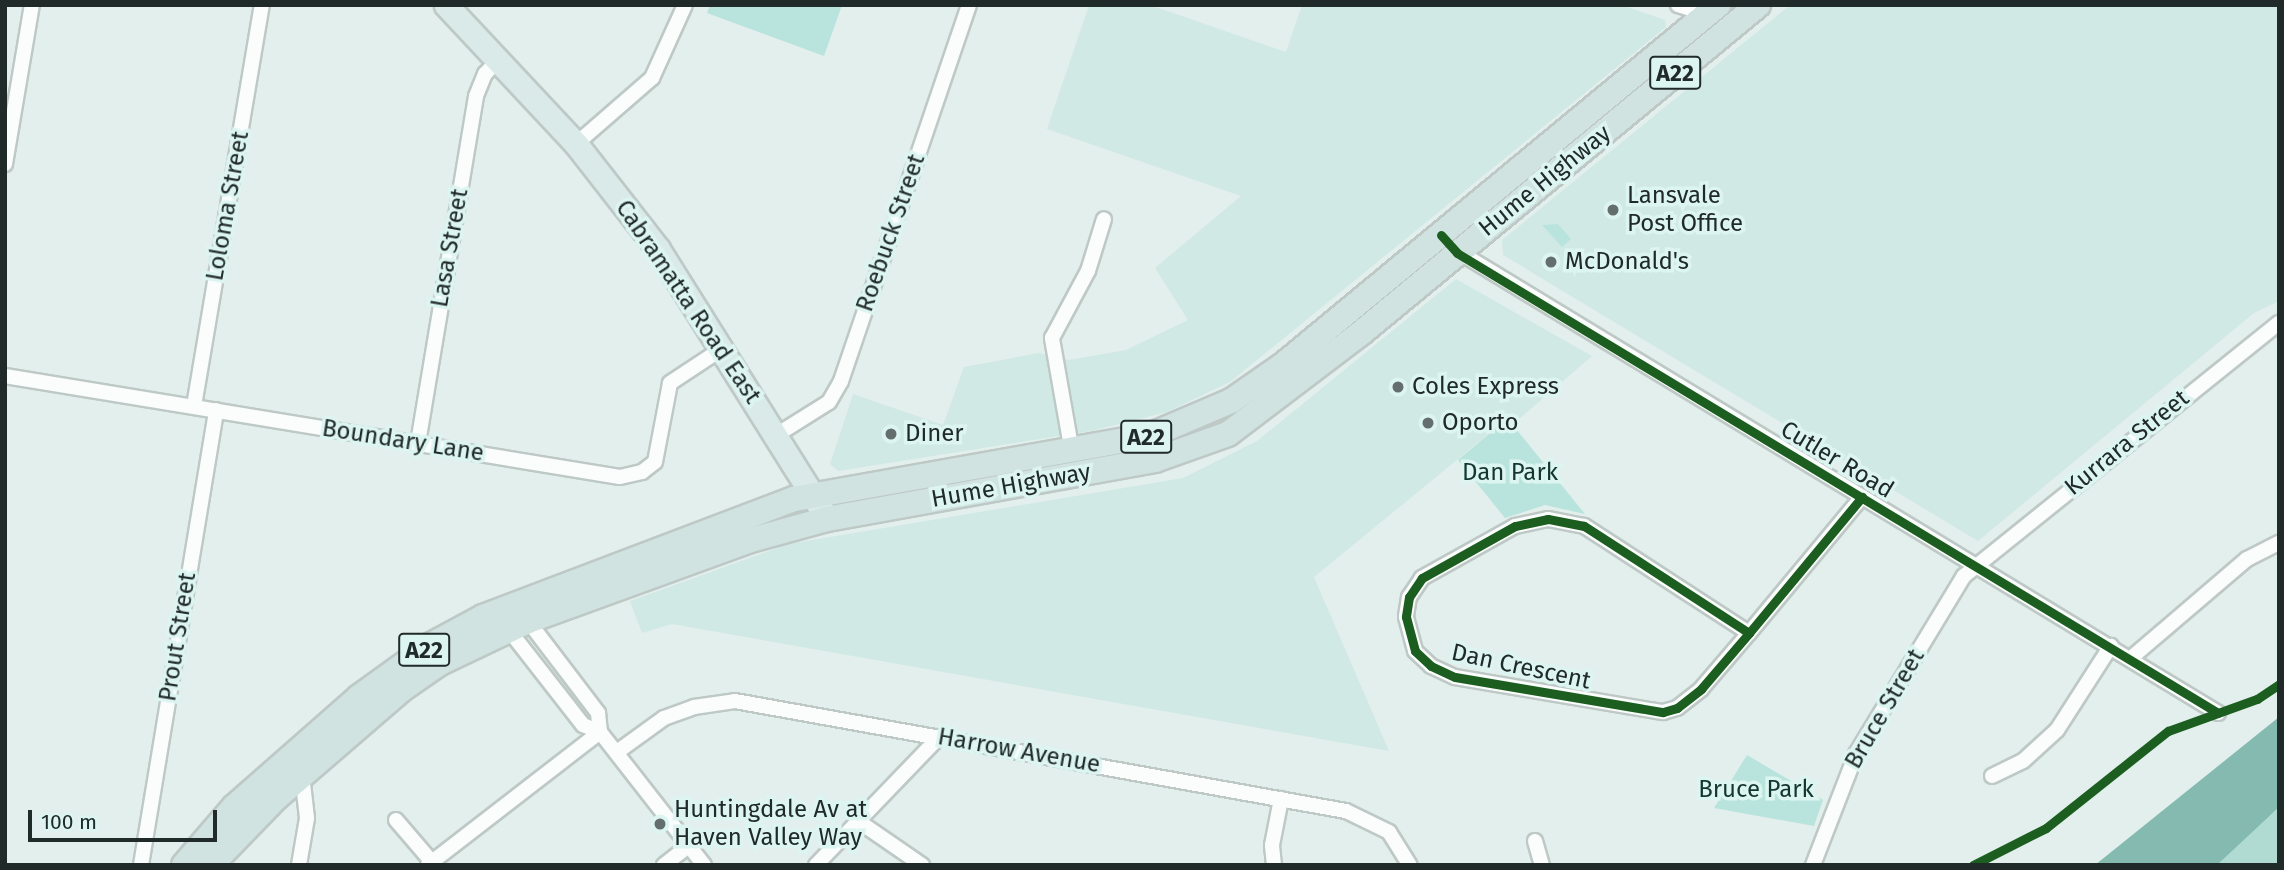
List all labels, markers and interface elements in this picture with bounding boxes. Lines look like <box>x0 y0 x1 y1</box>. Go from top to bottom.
road number: A22 <box>1649 54 1701 92</box>
street label: Hume Highway <box>1473 119 1617 243</box>
street label: Loloma Street <box>201 129 255 283</box>
street label: Roebuck Street <box>851 150 931 316</box>
place label: Lansvale Post Office <box>1627 182 1743 238</box>
street label: Lasa Street <box>425 186 475 310</box>
street label: Cabramatta Road East <box>609 195 767 409</box>
marker: Lansvale Post Office <box>1605 202 1621 218</box>
place label: McDonald's <box>1565 248 1689 276</box>
marker: McDonald's <box>1543 254 1559 270</box>
place label: Coles Express <box>1412 373 1559 401</box>
marker: Coles Express <box>1390 379 1406 395</box>
street label: Kurrara Street <box>2059 384 2195 502</box>
place label: Oporto <box>1442 409 1518 437</box>
street label: Boundary Lane <box>320 414 486 468</box>
marker: Oporto <box>1420 415 1436 431</box>
street label: Cutler Road <box>1775 415 1899 505</box>
road number: A22 <box>1120 418 1172 457</box>
place label: Diner <box>905 420 964 448</box>
marker: Diner <box>883 426 899 442</box>
street label: Hume Highway <box>929 458 1093 514</box>
park label: Dan Park <box>1462 459 1558 487</box>
street label: Prout Street <box>154 570 202 704</box>
road number: A22 <box>398 630 450 670</box>
street label: Dan Crescent <box>1449 638 1593 696</box>
street label: Bruce Street <box>1839 644 1931 774</box>
street label: Harrow Avenue <box>936 723 1102 779</box>
park label: Bruce Park <box>1698 776 1814 804</box>
scale bar <box>32 796 220 840</box>
place label: Huntingdale Av at Haven Valley Way <box>674 796 867 852</box>
text: 100 m <box>41 809 97 835</box>
marker: Huntingdale Av at Haven Valley Way <box>652 816 668 832</box>

